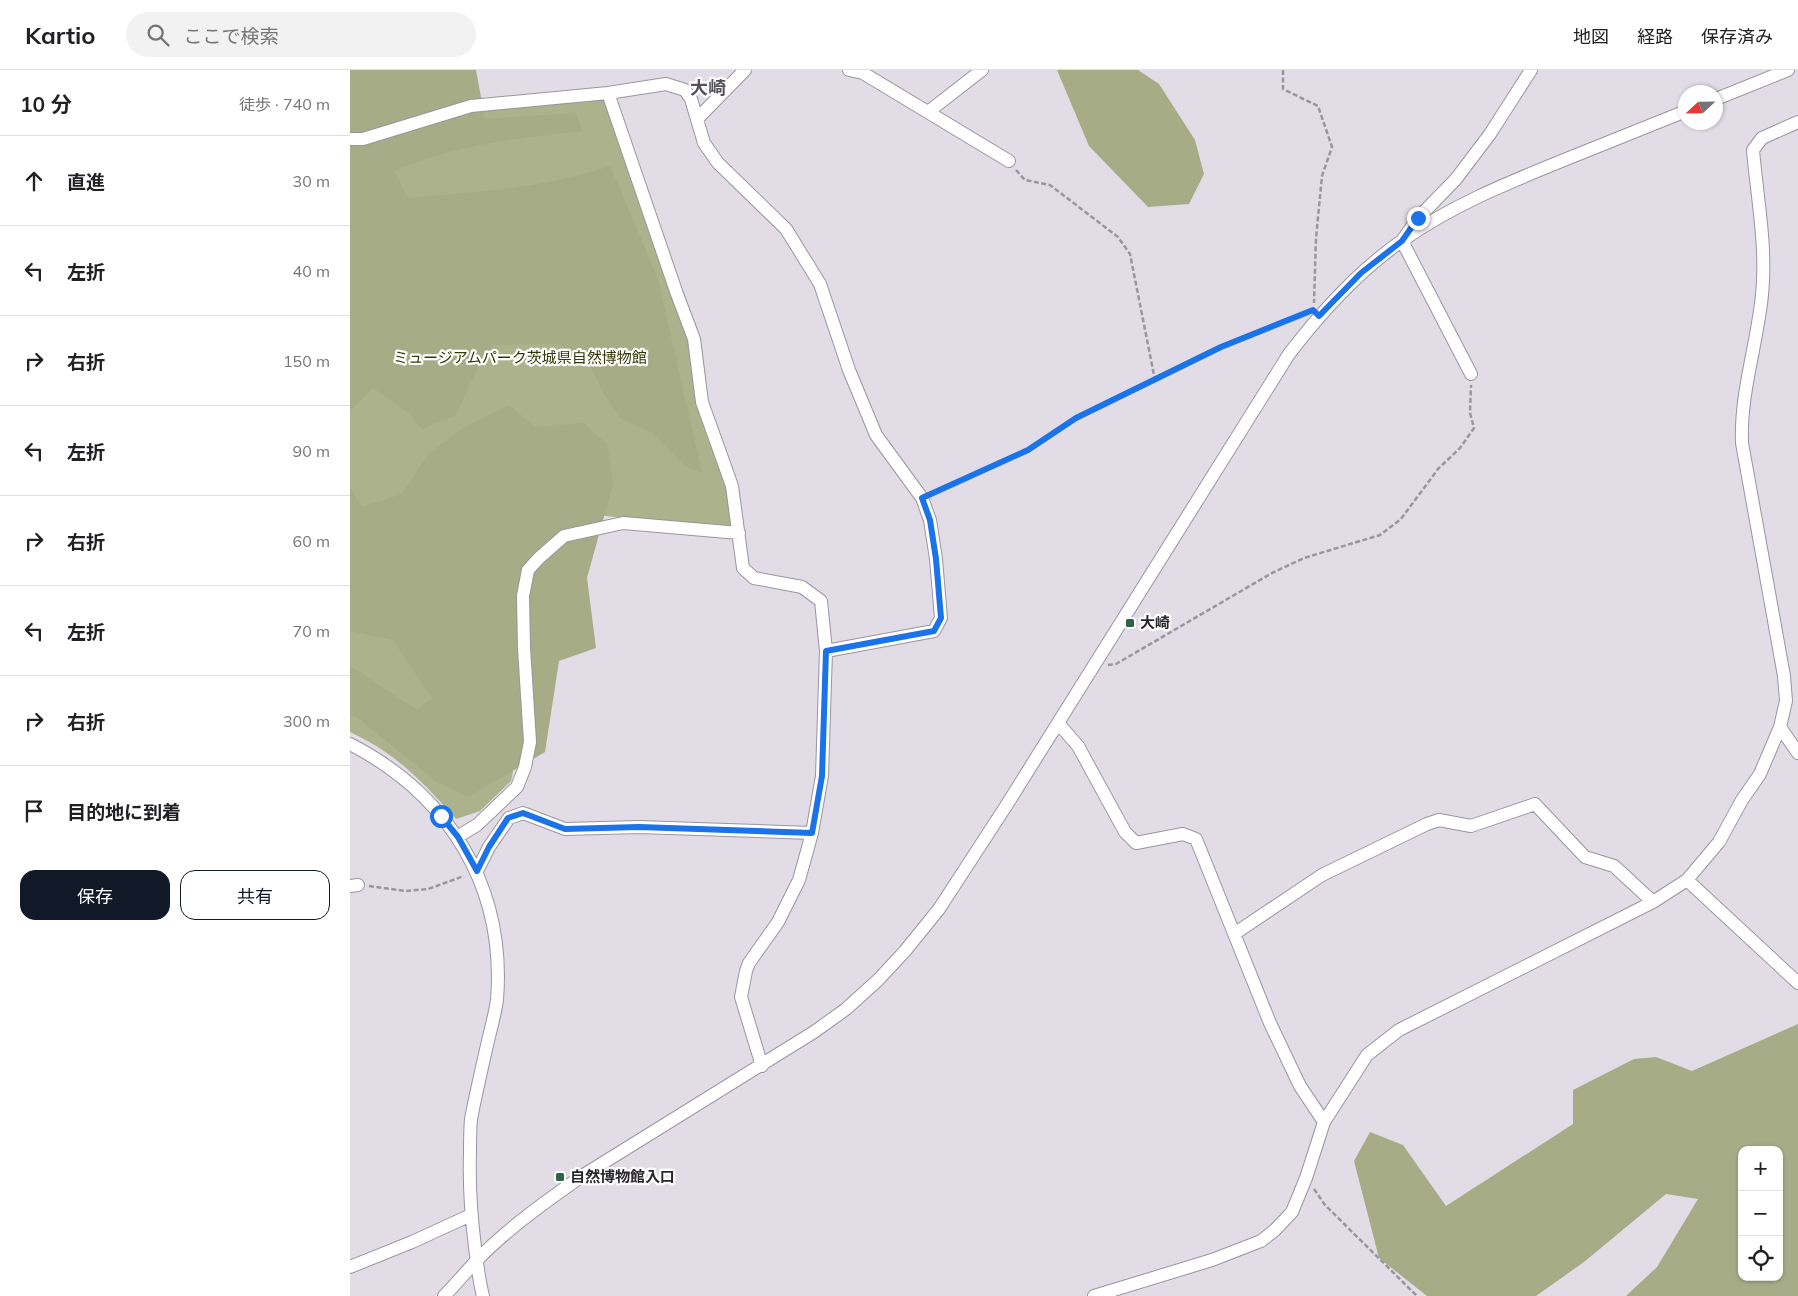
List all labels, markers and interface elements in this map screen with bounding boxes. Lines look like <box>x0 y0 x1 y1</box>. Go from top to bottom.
search box <box>126 12 476 57</box>
text: Kartio <box>25 20 96 50</box>
icon: search <box>144 21 172 49</box>
text: ここで検索 <box>184 24 279 48</box>
text: 地図 <box>1573 25 1609 48</box>
text: 経路 <box>1637 25 1673 48</box>
text: 保存済み <box>1701 25 1773 48</box>
district label: 大崎 <box>690 76 726 99</box>
north arrow <box>1678 85 1723 130</box>
text: 10 分 <box>20 91 72 117</box>
text: 徒歩 · 740 m <box>239 94 330 114</box>
icon: ahead <box>20 167 48 195</box>
text: 直進 <box>67 170 105 194</box>
text: 30 m <box>293 171 330 191</box>
route end <box>1407 207 1430 230</box>
icon: left <box>20 257 48 285</box>
text: 左折 <box>67 260 105 284</box>
text: 40 m <box>293 261 330 281</box>
icon: right <box>20 347 48 375</box>
park label: ミュージアムパーク茨城県自然博物館 <box>393 348 647 367</box>
text: 右折 <box>67 350 105 374</box>
text: 150 m <box>283 351 330 371</box>
icon: left <box>20 437 48 465</box>
text: 左折 <box>67 440 105 464</box>
text: 90 m <box>293 441 330 461</box>
icon: right <box>20 527 48 555</box>
text: 右折 <box>67 530 105 554</box>
text: 60 m <box>293 531 330 551</box>
place label: 大崎 <box>1140 613 1170 632</box>
icon: left <box>20 617 48 645</box>
marker: 大崎 <box>1124 617 1136 629</box>
text: 左折 <box>67 620 105 644</box>
text: 70 m <box>293 621 330 641</box>
icon: right <box>20 707 48 735</box>
text: 右折 <box>67 710 105 734</box>
text: 300 m <box>283 711 330 731</box>
icon: arrive <box>20 797 48 825</box>
text: 目的地に到着 <box>67 800 181 824</box>
route start <box>430 805 453 828</box>
button: 保存 <box>20 870 170 920</box>
button: 共有 <box>180 870 330 920</box>
map controls <box>1738 1146 1783 1281</box>
button: + <box>1738 1146 1783 1191</box>
place label: 自然博物館入口 <box>570 1167 675 1186</box>
marker: 自然博物館入口 <box>554 1171 566 1183</box>
button: − <box>1738 1191 1783 1236</box>
button: locate <box>1738 1236 1783 1281</box>

